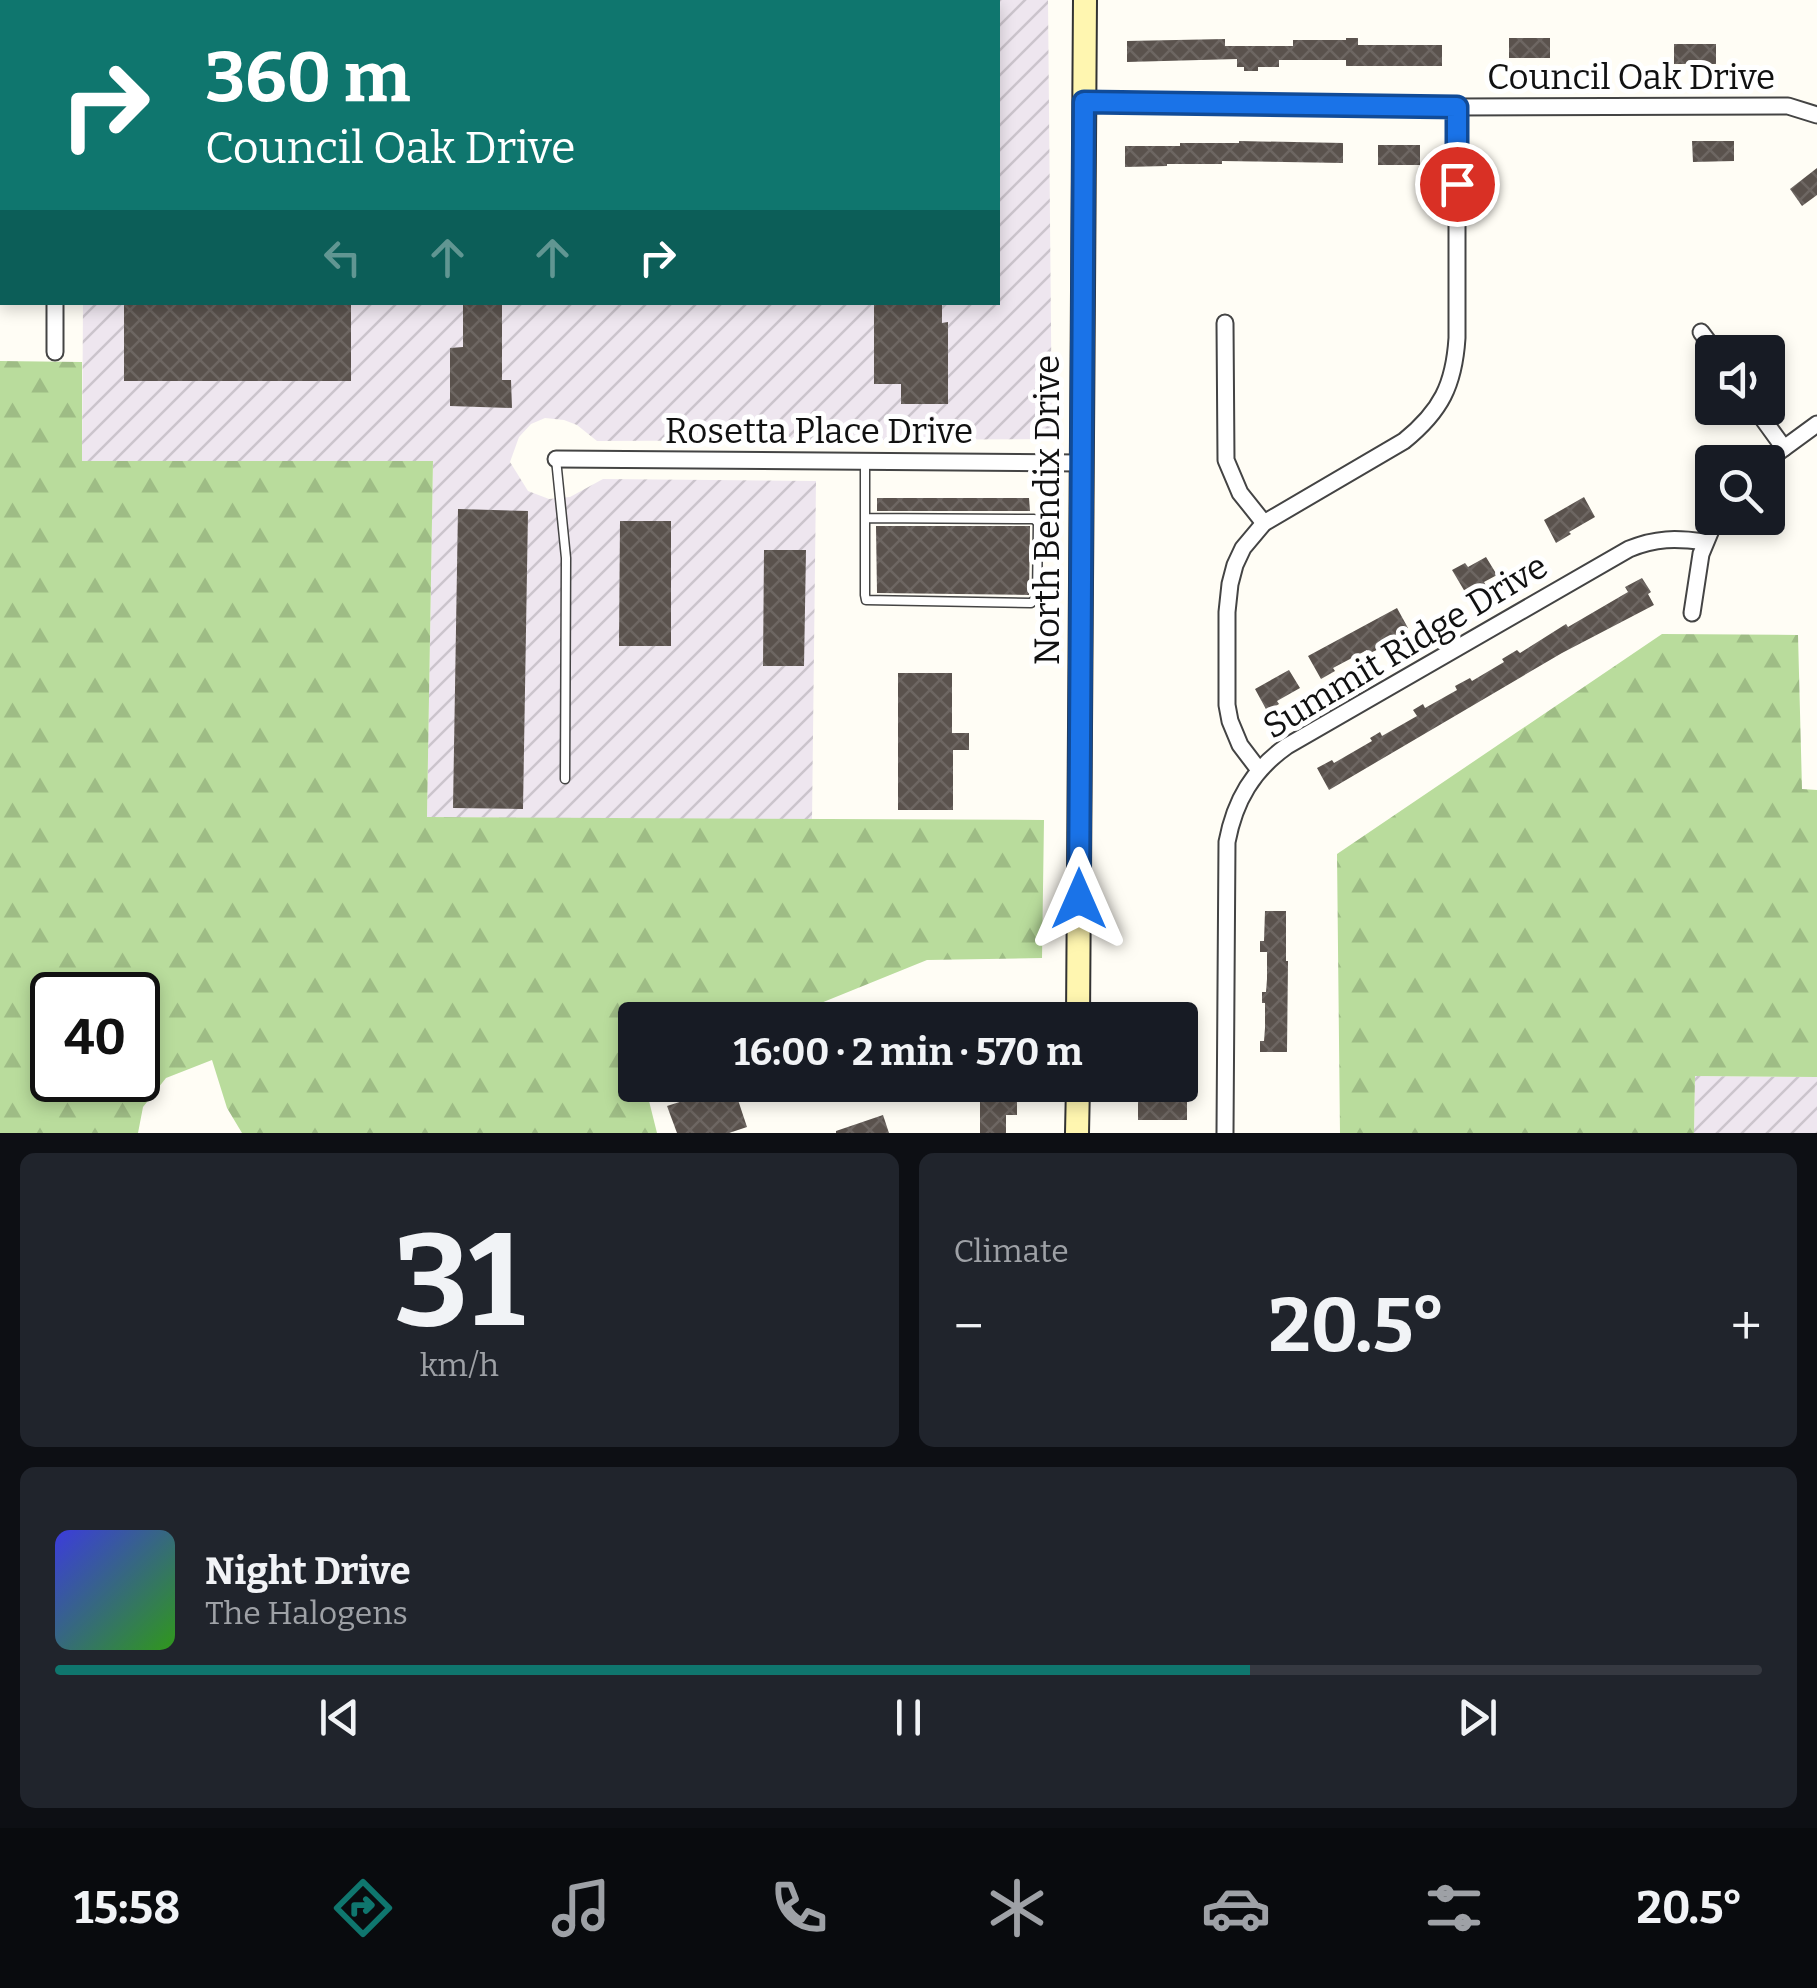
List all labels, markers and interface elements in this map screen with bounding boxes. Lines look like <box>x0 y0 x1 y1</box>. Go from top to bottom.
text: 360 m <box>205 36 411 120</box>
icon: right <box>40 40 170 170</box>
street label: Council Oak Drive <box>1487 56 1775 98</box>
text: Council Oak Drive <box>205 121 576 175</box>
pin <box>1415 142 1500 227</box>
icon: arrive <box>1430 157 1485 212</box>
icon: left <box>315 230 370 285</box>
icon: ahead <box>420 230 475 285</box>
icon: ahead <box>525 230 580 285</box>
icon: right <box>630 230 685 285</box>
map controls <box>1695 335 1785 535</box>
button: sound <box>1695 335 1785 425</box>
street label: North Bendix Drive <box>1026 355 1068 665</box>
street label: Rosetta Place Drive <box>665 410 973 452</box>
button: search <box>1695 445 1785 535</box>
street label: Summit Ridge Drive <box>1255 544 1555 748</box>
position arrow <box>1027 847 1131 951</box>
speed limit sign: 40 <box>30 972 160 1102</box>
text: 16:00 · 2 min · 570 m <box>733 1029 1083 1075</box>
text: 31 <box>394 1203 525 1359</box>
text: Climate <box>954 1232 1069 1270</box>
text: 20.5° <box>1269 1281 1446 1371</box>
text: − <box>954 1294 984 1360</box>
text: + <box>1731 1294 1762 1360</box>
text: km/h <box>420 1346 499 1384</box>
text: Night Drive <box>205 1548 411 1594</box>
text: The Halogens <box>205 1594 408 1632</box>
icon: previous <box>312 1690 367 1745</box>
icon: pause <box>881 1690 936 1745</box>
icon: next <box>1450 1690 1505 1745</box>
icon: directions <box>328 1873 398 1943</box>
icon: music <box>546 1873 616 1943</box>
icon: phone <box>764 1873 834 1943</box>
icon: climate <box>982 1873 1052 1943</box>
icon: car <box>1201 1873 1271 1943</box>
icon: filters <box>1419 1873 1489 1943</box>
text: 15:58 <box>74 1881 180 1935</box>
text: 20.5° <box>1637 1881 1743 1935</box>

